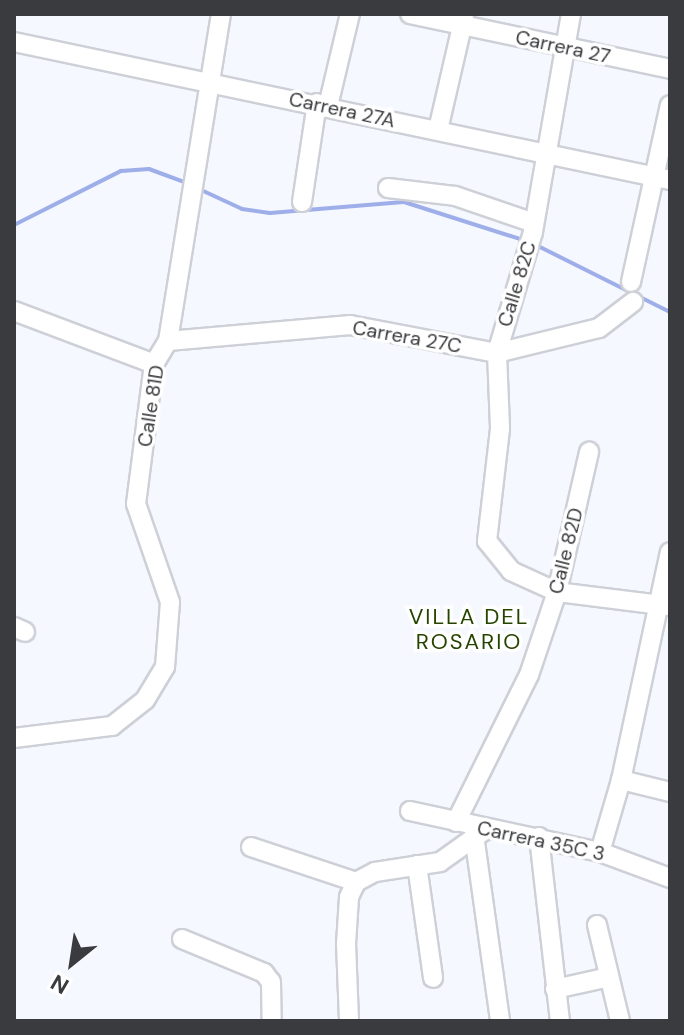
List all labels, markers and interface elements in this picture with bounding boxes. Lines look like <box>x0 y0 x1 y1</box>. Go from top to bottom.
street label: Carrera 27 <box>513 25 613 69</box>
street label: Carrera 27A <box>287 87 397 133</box>
street label: Calle 82C <box>493 238 541 330</box>
street label: Carrera 27C <box>351 316 463 358</box>
street label: Calle 81D <box>133 363 169 449</box>
street label: Calle 82D <box>544 505 588 597</box>
district label: VILLA DEL ROSARIO <box>409 603 529 654</box>
street label: Carrera 35C 3 <box>475 816 607 866</box>
north arrow <box>32 923 112 1003</box>
text: N <box>46 968 74 1001</box>

